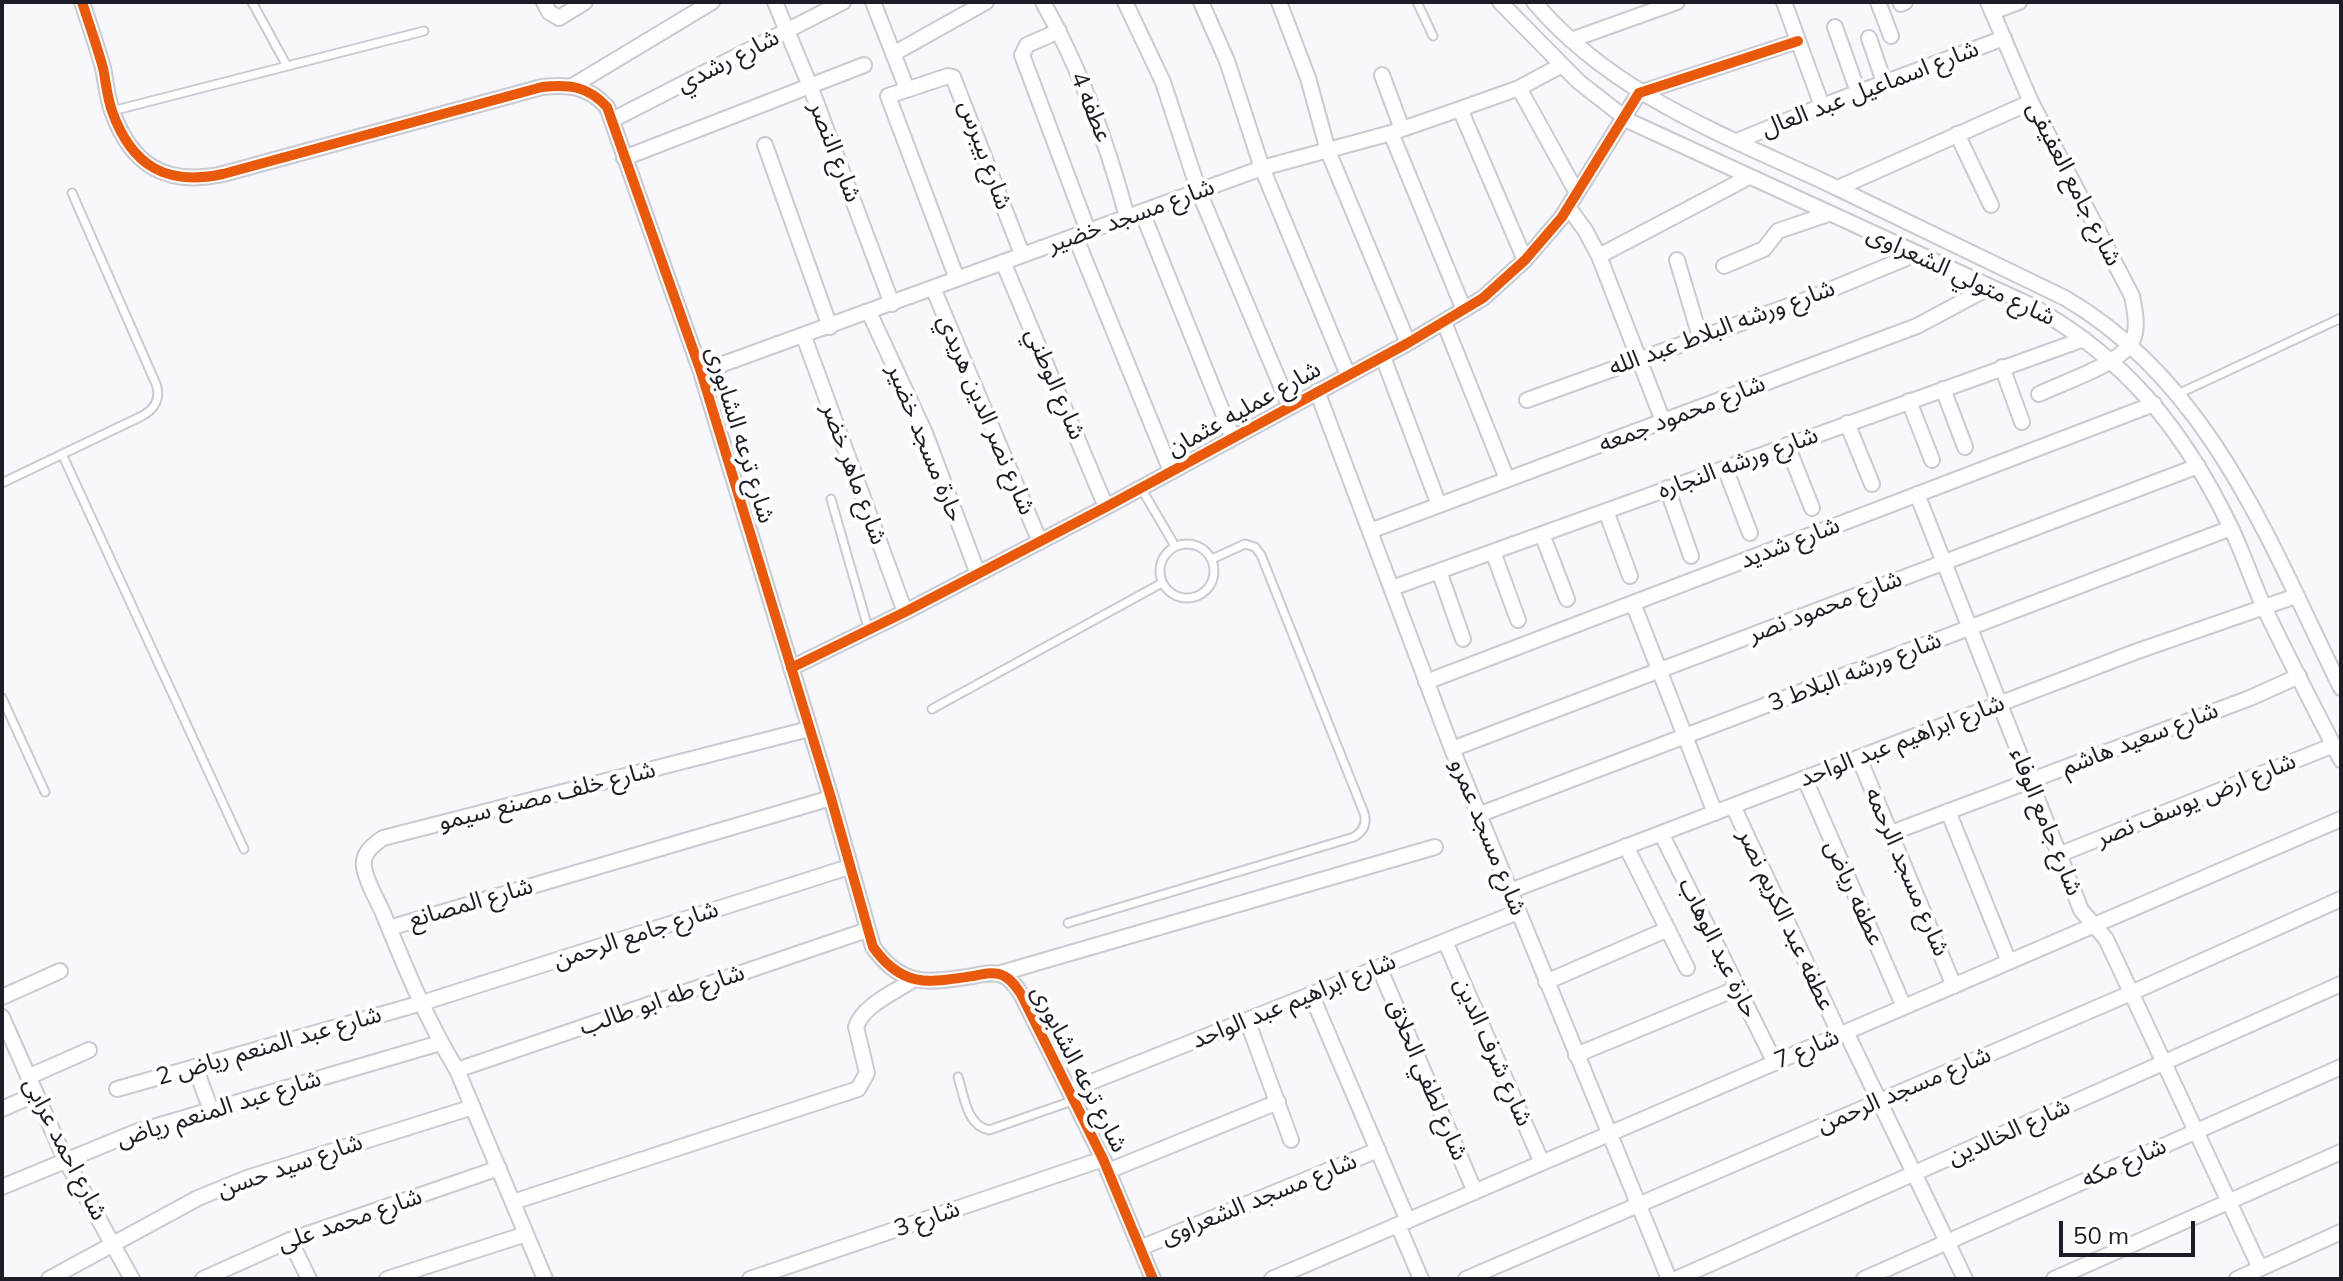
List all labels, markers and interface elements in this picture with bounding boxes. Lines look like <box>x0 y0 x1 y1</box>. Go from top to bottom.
street label: شارع رشدي <box>672 23 784 99</box>
street label: شارع اسماعيل عبد العال <box>1757 34 1983 144</box>
street label: عطفه 4 <box>1064 68 1118 146</box>
street label: شارع بيبرس <box>952 96 1018 214</box>
street label: شارع جامع العفيفى <box>2020 97 2128 271</box>
street label: شارع النصر <box>803 98 867 206</box>
street label: شارع مسجد خضير <box>1044 172 1218 260</box>
street label: شارع متولي الشعراوى <box>1862 220 2060 332</box>
street label: شارع ورشه البلاط عبد الله <box>1605 274 1839 382</box>
street label: شارع نصر الدين هريدي <box>931 311 1041 519</box>
street label: شارع الوطني <box>1019 324 1091 444</box>
street label: شارع ترعه الشابورى <box>699 343 781 527</box>
street label: شارع عمليه عثمان <box>1162 355 1326 463</box>
street label: حارة مسجد خضير <box>880 360 970 526</box>
street label: شارع محمود جمعه <box>1595 369 1769 459</box>
street label: شارع ماهر خضر <box>815 399 893 549</box>
street label: شارع ورشه النجاره <box>1654 421 1822 505</box>
street label: شارع شديد <box>1736 511 1844 575</box>
street label: شارع محمود نصر <box>1744 564 1906 650</box>
street label: شارع ورشه البلاط 3 <box>1765 626 1945 718</box>
street label: شارع ابراهيم عبد الواحد <box>1795 689 2009 793</box>
street label: شارع سعيد هاشم <box>2058 696 2222 782</box>
street label: شارع جامع الوفاء <box>2003 744 2089 900</box>
street label: شارع ارض يوسف نصر <box>2092 747 2300 853</box>
street label: شارع مسجد عمرو <box>1443 754 1533 920</box>
street label: شارع خلف مصنع سيمو <box>436 755 658 837</box>
street label: شارع مسجد الرحمه <box>1858 783 1956 961</box>
street label: عطفه عبد الكريم نصر <box>1731 825 1841 1015</box>
street label: عطفه رياض <box>1818 836 1890 950</box>
street label: شارع المصانع <box>406 872 536 934</box>
street label: حارة عبد الوهاب <box>1672 873 1764 1023</box>
street label: شارع جامع الرحمن <box>550 895 722 975</box>
street label: شارع ابراهيم عبد الواحد <box>1188 947 1400 1055</box>
street label: شارع طه ابو طالب <box>576 958 748 1042</box>
street label: شارع شرف الدين <box>1447 973 1539 1131</box>
street label: شارع ترعه الشابورى <box>1025 981 1133 1157</box>
street label: شارع لطفي الحلاق <box>1380 995 1474 1165</box>
street label: شارع عبد المنعم رياض 2 <box>153 1000 385 1092</box>
street label: شارع 7 <box>1770 1023 1844 1075</box>
street label: شارع مسجد الرحمن <box>1813 1040 1995 1140</box>
street label: شارع عبد المنعم رياض <box>113 1064 325 1154</box>
street label: شارع احمد عرابى <box>17 1073 113 1225</box>
street label: شارع الخالدين <box>1943 1092 2075 1172</box>
street label: شارع سيد حسن <box>214 1128 366 1204</box>
street label: شارع مكه <box>2077 1132 2171 1194</box>
street label: شارع مسجد الشعراوى <box>1157 1147 1361 1251</box>
street label: شارع محمد على <box>274 1182 426 1258</box>
street label: شارع 3 <box>890 1194 964 1244</box>
scale bar <box>2063 1205 2199 1255</box>
text: 50 m <box>2073 1220 2129 1250</box>

